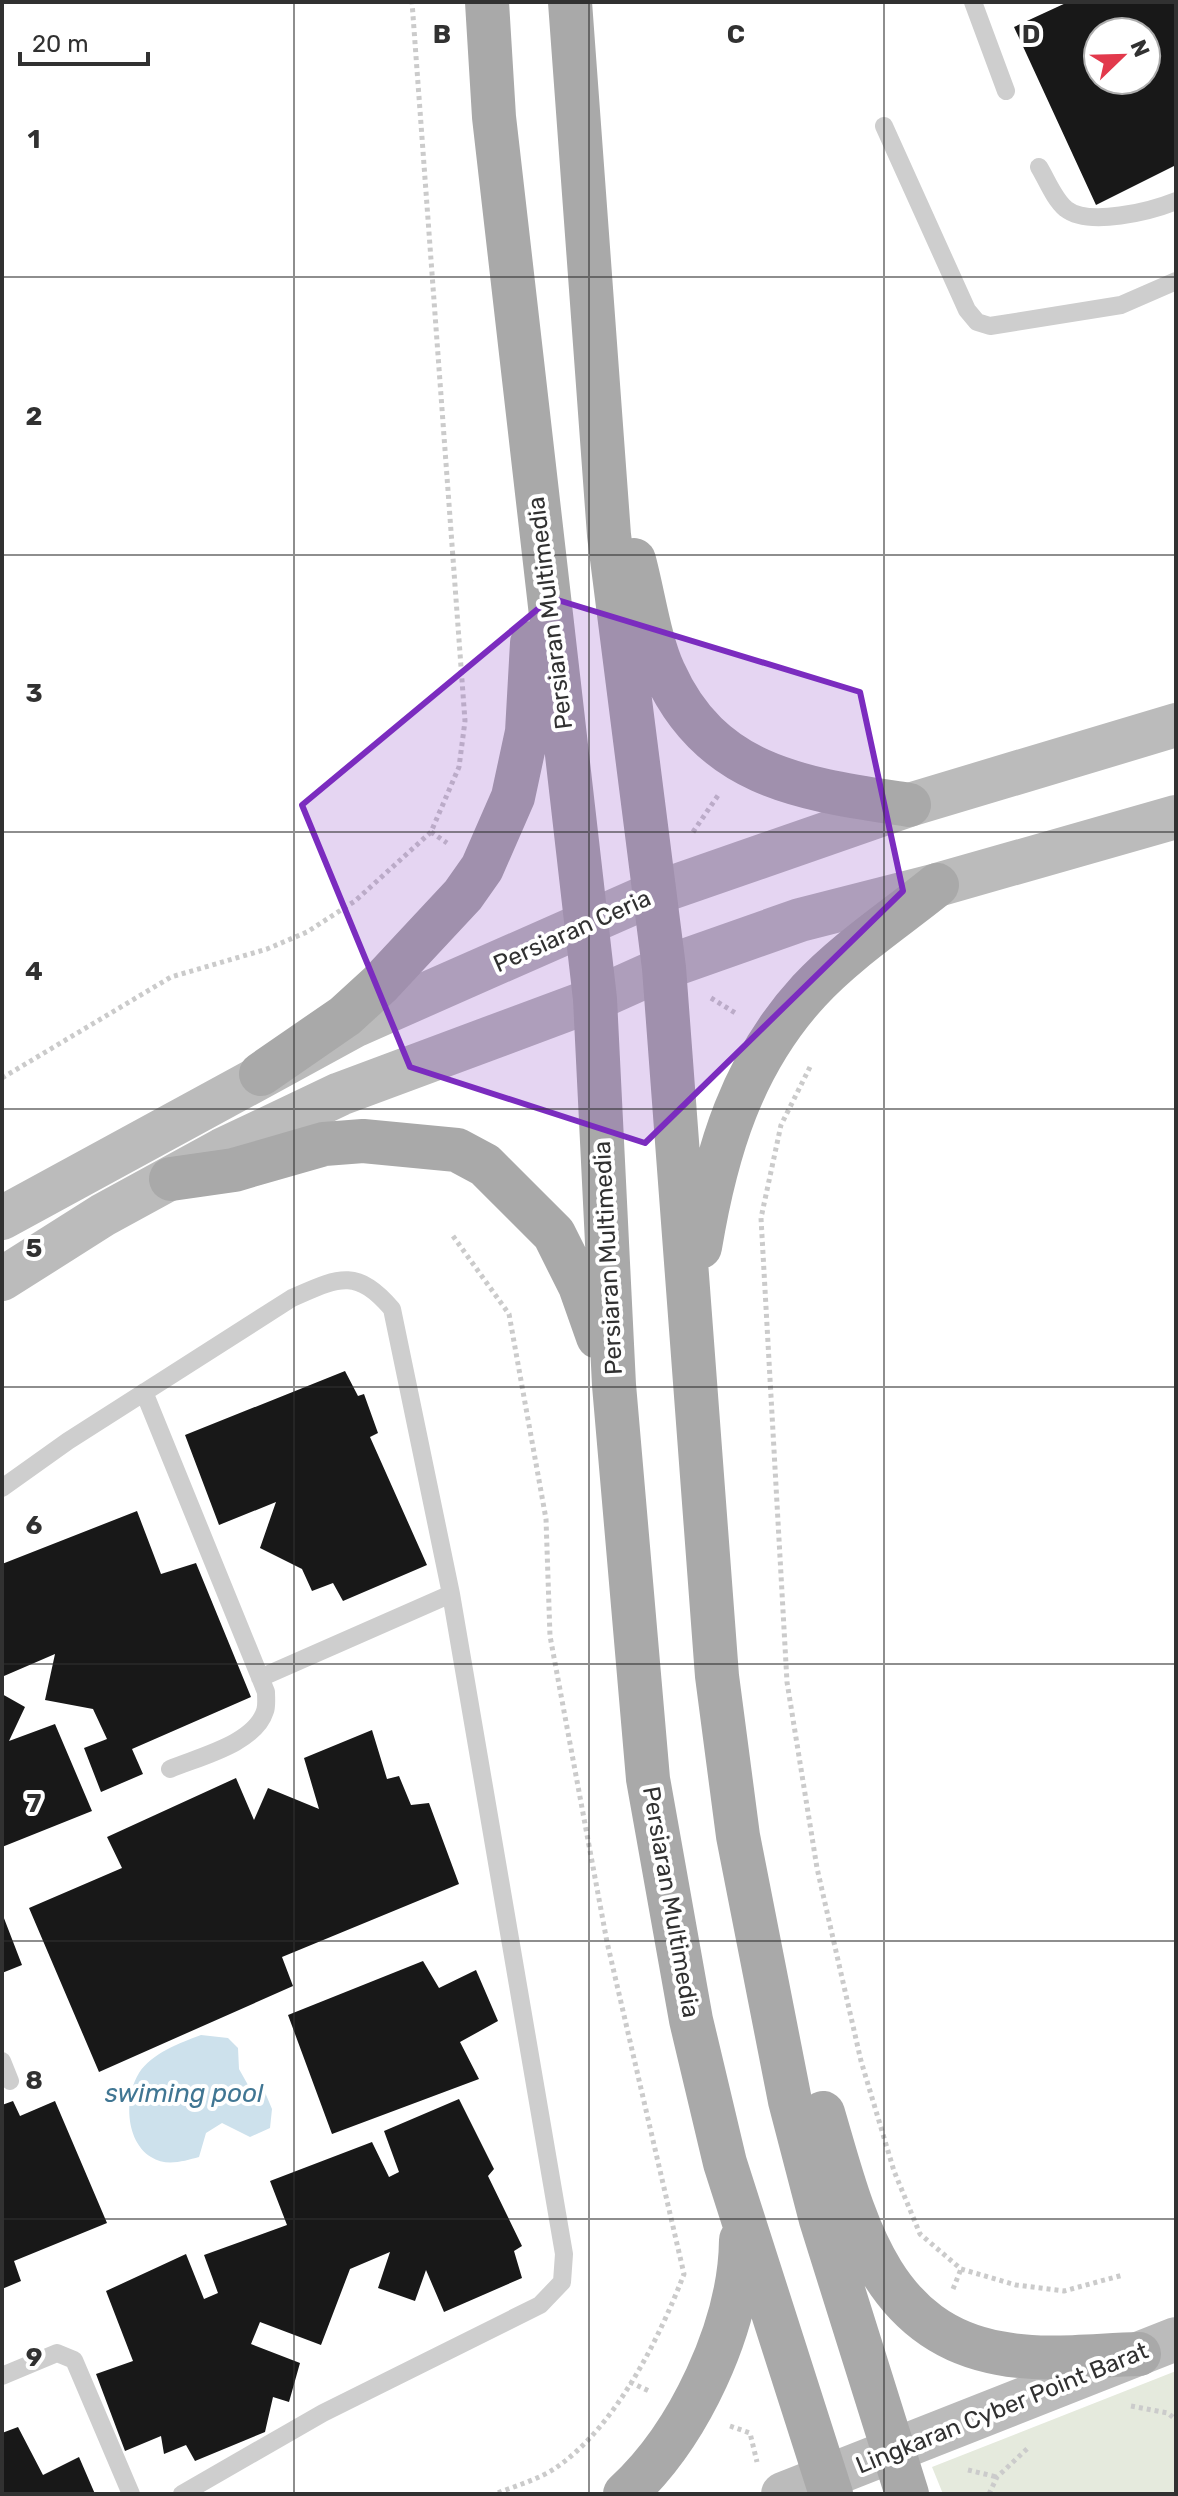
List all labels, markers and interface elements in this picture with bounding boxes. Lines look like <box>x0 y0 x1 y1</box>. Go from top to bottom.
scale bar <box>20 16 148 66</box>
north arrow <box>1082 16 1162 96</box>
text: B <box>433 19 451 50</box>
text: C <box>727 19 745 50</box>
text: D <box>1022 19 1040 50</box>
text: 20 m <box>32 30 89 58</box>
text: N <box>1124 36 1155 61</box>
text: 1 <box>28 124 40 155</box>
text: 2 <box>26 401 42 432</box>
street label: Persiaran Multimedia <box>522 495 578 731</box>
text: 3 <box>25 678 43 709</box>
street label: Persiaran Ceria <box>489 884 655 978</box>
text: 4 <box>25 956 43 987</box>
street label: Persiaran Multimedia <box>588 1140 628 1376</box>
text: 5 <box>26 1233 42 1264</box>
text: 6 <box>26 1510 43 1541</box>
street label: Persiaran Multimedia <box>637 1784 705 2020</box>
text: 7 <box>27 1788 42 1819</box>
text: 8 <box>25 2065 43 2096</box>
water label: swiming pool <box>105 2078 264 2109</box>
street label: Lingkaran Cyber Point Barat <box>852 2336 1152 2480</box>
text: 9 <box>26 2342 42 2373</box>

